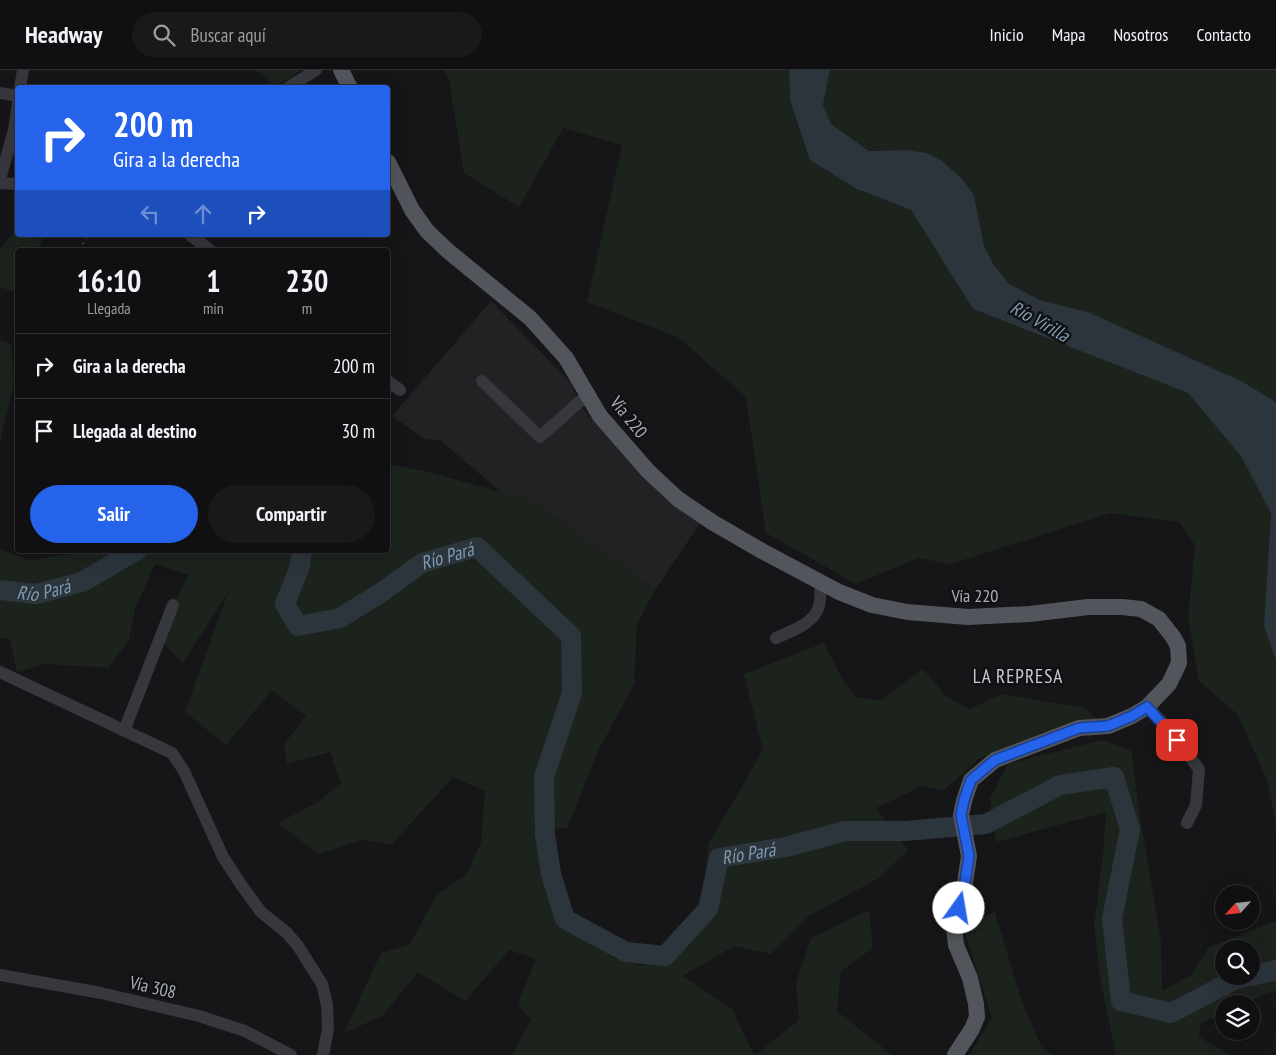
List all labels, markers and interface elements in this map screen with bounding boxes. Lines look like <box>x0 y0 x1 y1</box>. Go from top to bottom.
search box <box>132 12 482 57</box>
text: Headway <box>25 19 102 50</box>
icon: search <box>150 21 178 49</box>
text: Buscar aquí <box>190 23 266 47</box>
text: Inicio <box>990 23 1024 46</box>
text: Mapa <box>1052 23 1085 46</box>
text: Nosotros <box>1113 23 1168 46</box>
text: Contacto <box>1196 23 1251 46</box>
text: 200 m <box>113 101 194 147</box>
icon: right <box>30 105 95 170</box>
text: Gira a la derecha <box>113 145 240 173</box>
icon: left <box>136 200 164 228</box>
icon: ahead <box>189 200 217 228</box>
icon: right <box>242 200 270 228</box>
text: 16:10 <box>77 261 141 300</box>
text: 1 <box>206 261 221 300</box>
text: 230 <box>285 261 328 300</box>
water label: Río Virilla <box>1006 295 1075 348</box>
text: Llegada <box>87 298 131 318</box>
text: min <box>203 298 224 318</box>
text: m <box>302 298 312 318</box>
icon: right <box>30 352 58 380</box>
text: Gira a la derecha <box>73 354 186 378</box>
text: 200 m <box>333 354 375 378</box>
street label: Vía 220 <box>605 391 653 442</box>
icon: arrive <box>30 417 58 445</box>
text: Llegada al destino <box>73 419 197 443</box>
text: 30 m <box>342 419 375 443</box>
button: Salir <box>30 485 198 543</box>
button: Compartir <box>208 485 375 543</box>
water label: Río Pará <box>418 536 477 575</box>
water label: Río Pará <box>16 573 74 606</box>
street label: Vía 220 <box>951 584 998 607</box>
district label: LA REPRESA <box>973 664 1063 688</box>
pin <box>1156 719 1198 761</box>
icon: arrive <box>1163 726 1191 754</box>
water label: Río Pará <box>720 837 778 869</box>
position arrow <box>932 881 984 933</box>
north arrow <box>1215 885 1260 930</box>
map controls <box>1215 885 1260 1040</box>
button: search <box>1215 940 1260 985</box>
street label: Vía 308 <box>127 970 178 1003</box>
button: layers <box>1215 995 1260 1040</box>

